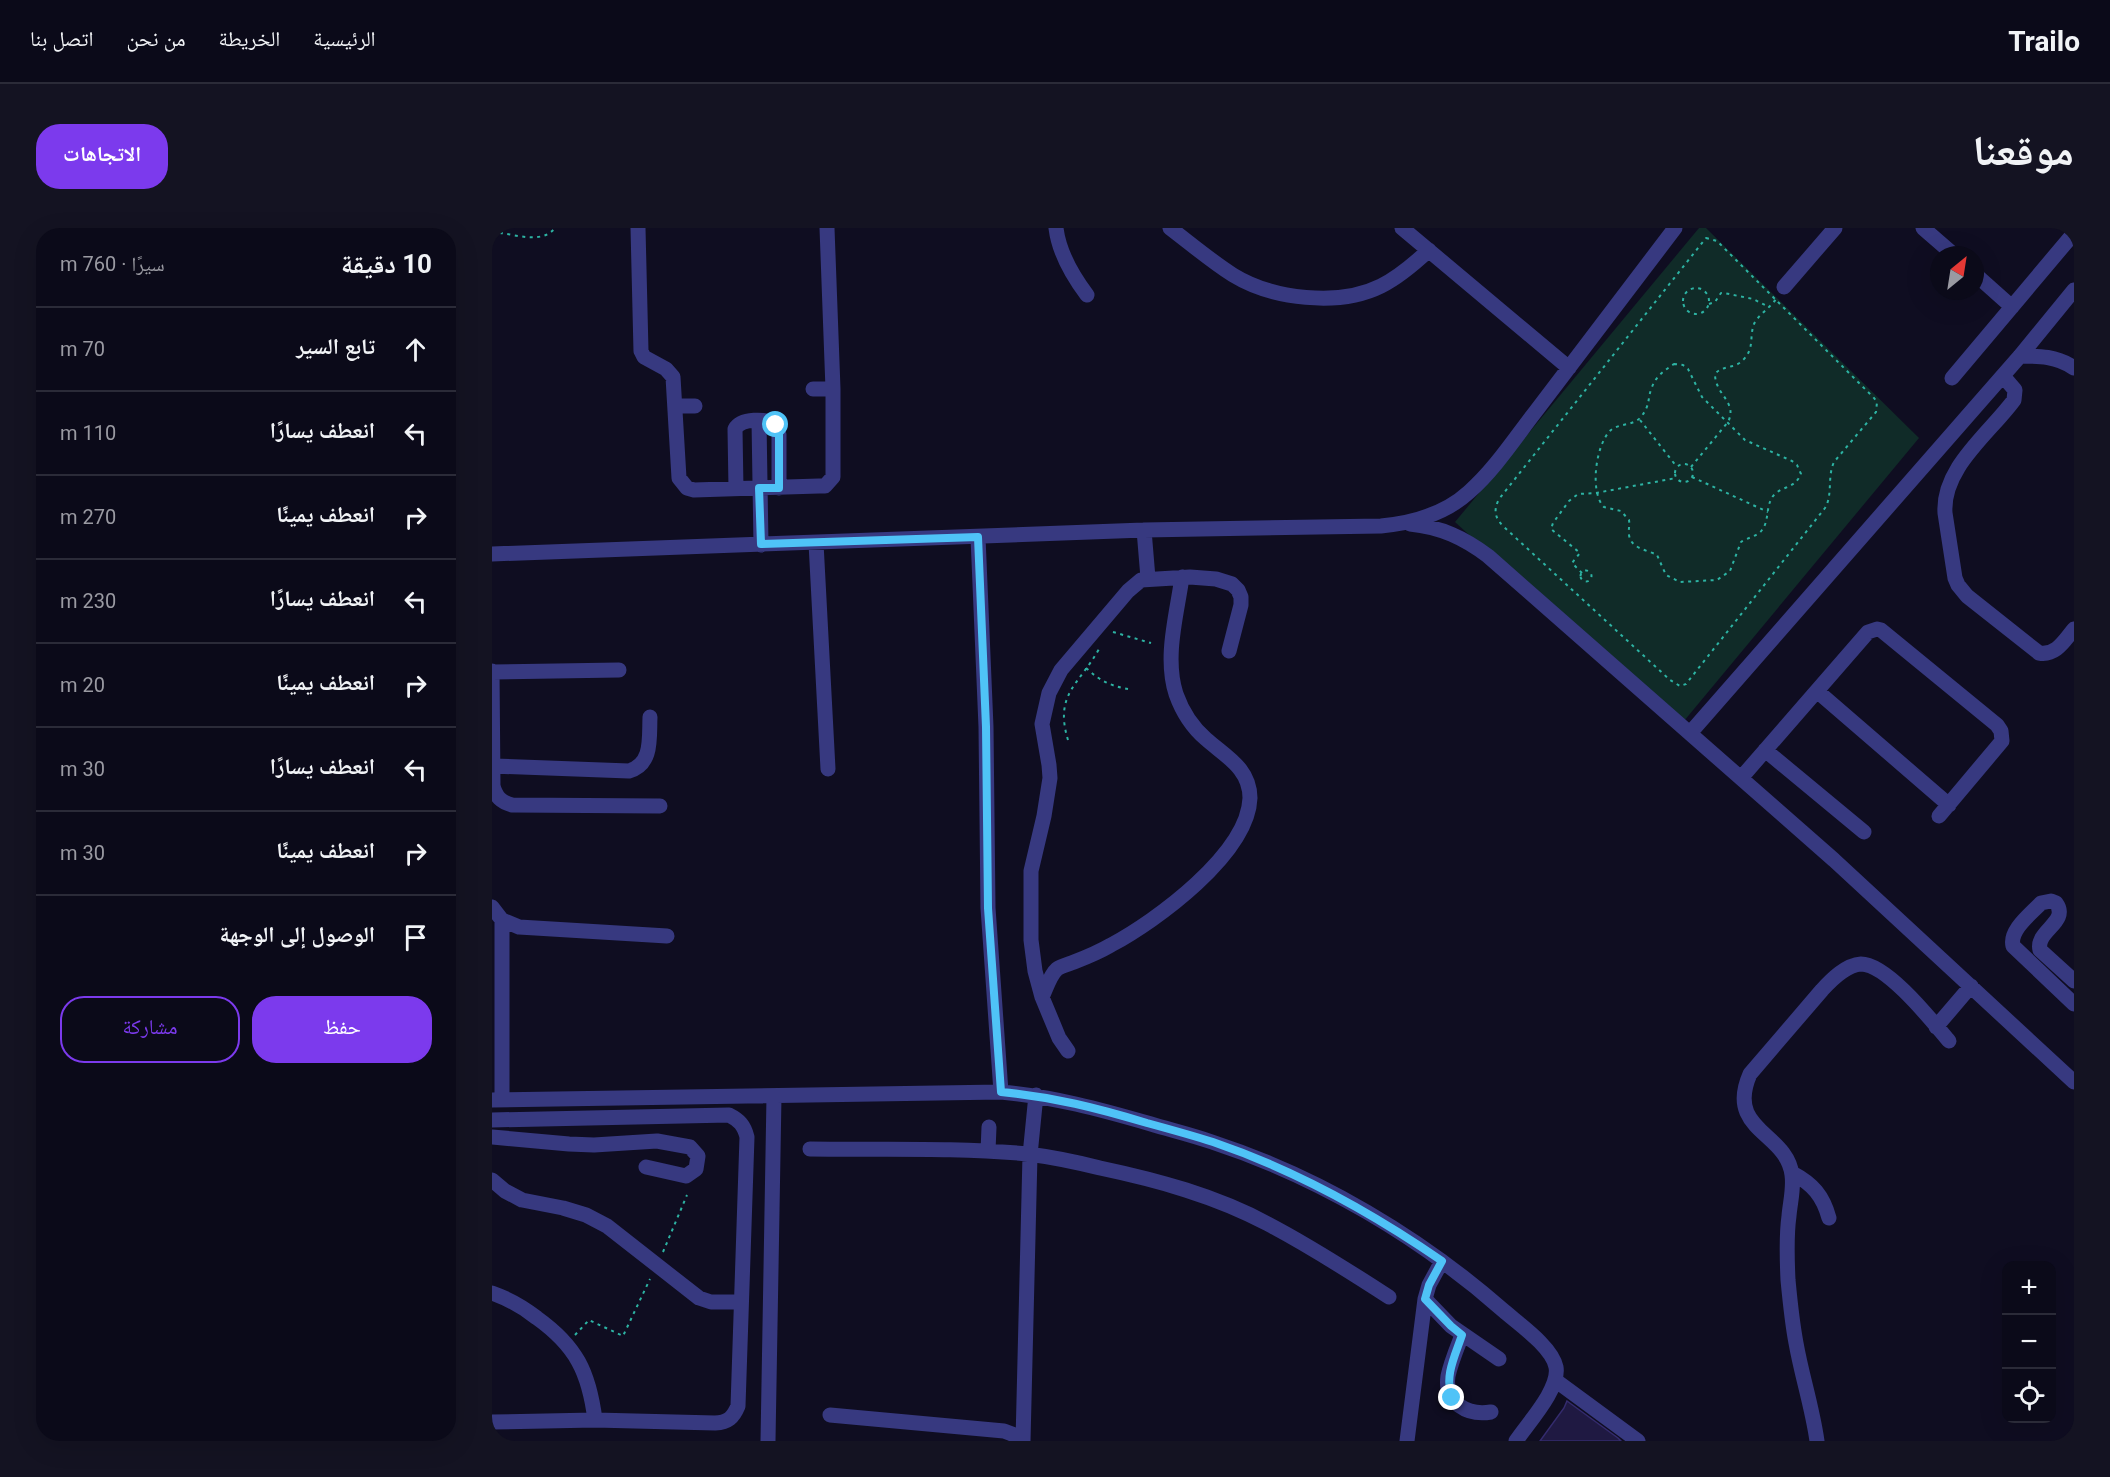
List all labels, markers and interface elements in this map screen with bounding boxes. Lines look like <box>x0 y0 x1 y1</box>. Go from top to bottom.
text: Trailo <box>2008 25 2080 58</box>
text: اتصل بنا <box>30 27 93 51</box>
text: من نحن <box>126 27 186 51</box>
text: الخريطة <box>219 27 280 51</box>
text: الرئيسية <box>313 27 376 51</box>
button: الاتجاهات <box>36 124 168 189</box>
text: موقعنا <box>1973 126 2074 175</box>
north arrow <box>1930 246 1984 300</box>
text: 10 دقيقة <box>341 249 432 279</box>
text: سيرًا · 760 m <box>60 252 165 276</box>
icon: ahead <box>399 333 432 366</box>
text: تابع السير <box>296 334 375 359</box>
text: 70 m <box>60 337 105 361</box>
route start <box>762 411 788 437</box>
icon: left <box>399 417 432 450</box>
text: انعطف يسارًا <box>270 418 375 443</box>
text: 110 m <box>60 421 116 445</box>
icon: right <box>399 501 432 534</box>
text: انعطف يمينًا <box>276 502 375 527</box>
text: 270 m <box>60 505 116 529</box>
icon: left <box>399 585 432 618</box>
text: انعطف يسارًا <box>270 586 375 611</box>
text: 230 m <box>60 589 116 613</box>
icon: right <box>399 669 432 702</box>
text: انعطف يمينًا <box>276 670 375 695</box>
text: 20 m <box>60 673 105 697</box>
icon: left <box>399 753 432 786</box>
text: انعطف يسارًا <box>270 754 375 779</box>
text: 30 m <box>60 757 105 781</box>
icon: right <box>399 837 432 870</box>
text: انعطف يمينًا <box>276 838 375 863</box>
text: 30 m <box>60 841 105 865</box>
icon: arrive <box>399 921 432 954</box>
text: الوصول إلى الوجهة <box>219 922 375 947</box>
button: مشاركة <box>60 996 240 1063</box>
button: حفظ <box>252 996 432 1063</box>
map controls <box>2002 1261 2056 1423</box>
button: + <box>2002 1261 2056 1315</box>
button: − <box>2002 1315 2056 1369</box>
button: locate <box>2002 1369 2056 1423</box>
route end <box>1438 1384 1464 1410</box>

